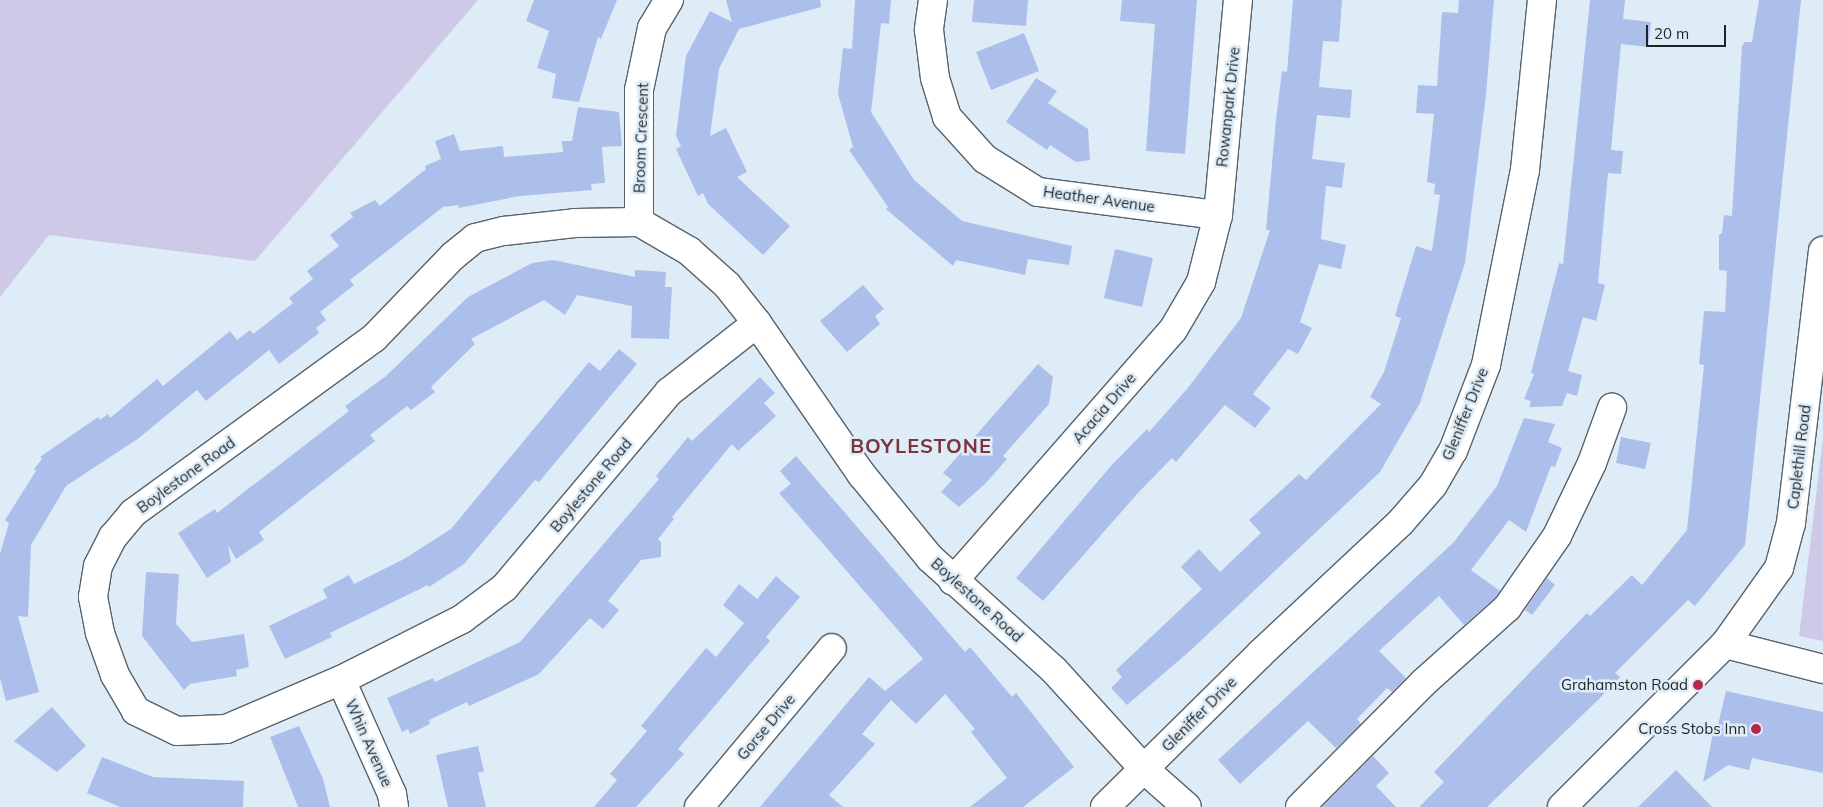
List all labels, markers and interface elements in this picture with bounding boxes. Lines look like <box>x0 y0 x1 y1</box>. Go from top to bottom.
scale bar <box>1648 15 1728 47</box>
text: 20 m <box>1654 24 1689 43</box>
street label: Rowanpark Drive <box>1213 46 1243 168</box>
street label: Broom Crescent <box>630 82 652 194</box>
street label: Heather Avenue <box>1042 182 1156 216</box>
street label: Gleniffer Drive <box>1438 365 1492 463</box>
street label: Acacia Drive <box>1069 369 1139 447</box>
street label: Caplethill Road <box>1784 404 1814 510</box>
street label: Boylestone Road <box>133 433 239 517</box>
district label: BOYLESTONE <box>849 433 993 457</box>
street label: Boylestone Road <box>546 434 636 536</box>
street label: Boylestone Road <box>927 554 1027 646</box>
street label: Gleniffer Drive <box>1158 673 1240 755</box>
place label: Grahamston Road <box>1561 676 1688 694</box>
marker: Grahamston Road <box>1692 679 1704 691</box>
street label: Gorse Drive <box>733 690 799 764</box>
street label: Whin Avenue <box>342 696 396 790</box>
place label: Cross Stobs Inn <box>1638 720 1746 738</box>
marker: Cross Stobs Inn <box>1750 723 1762 735</box>

